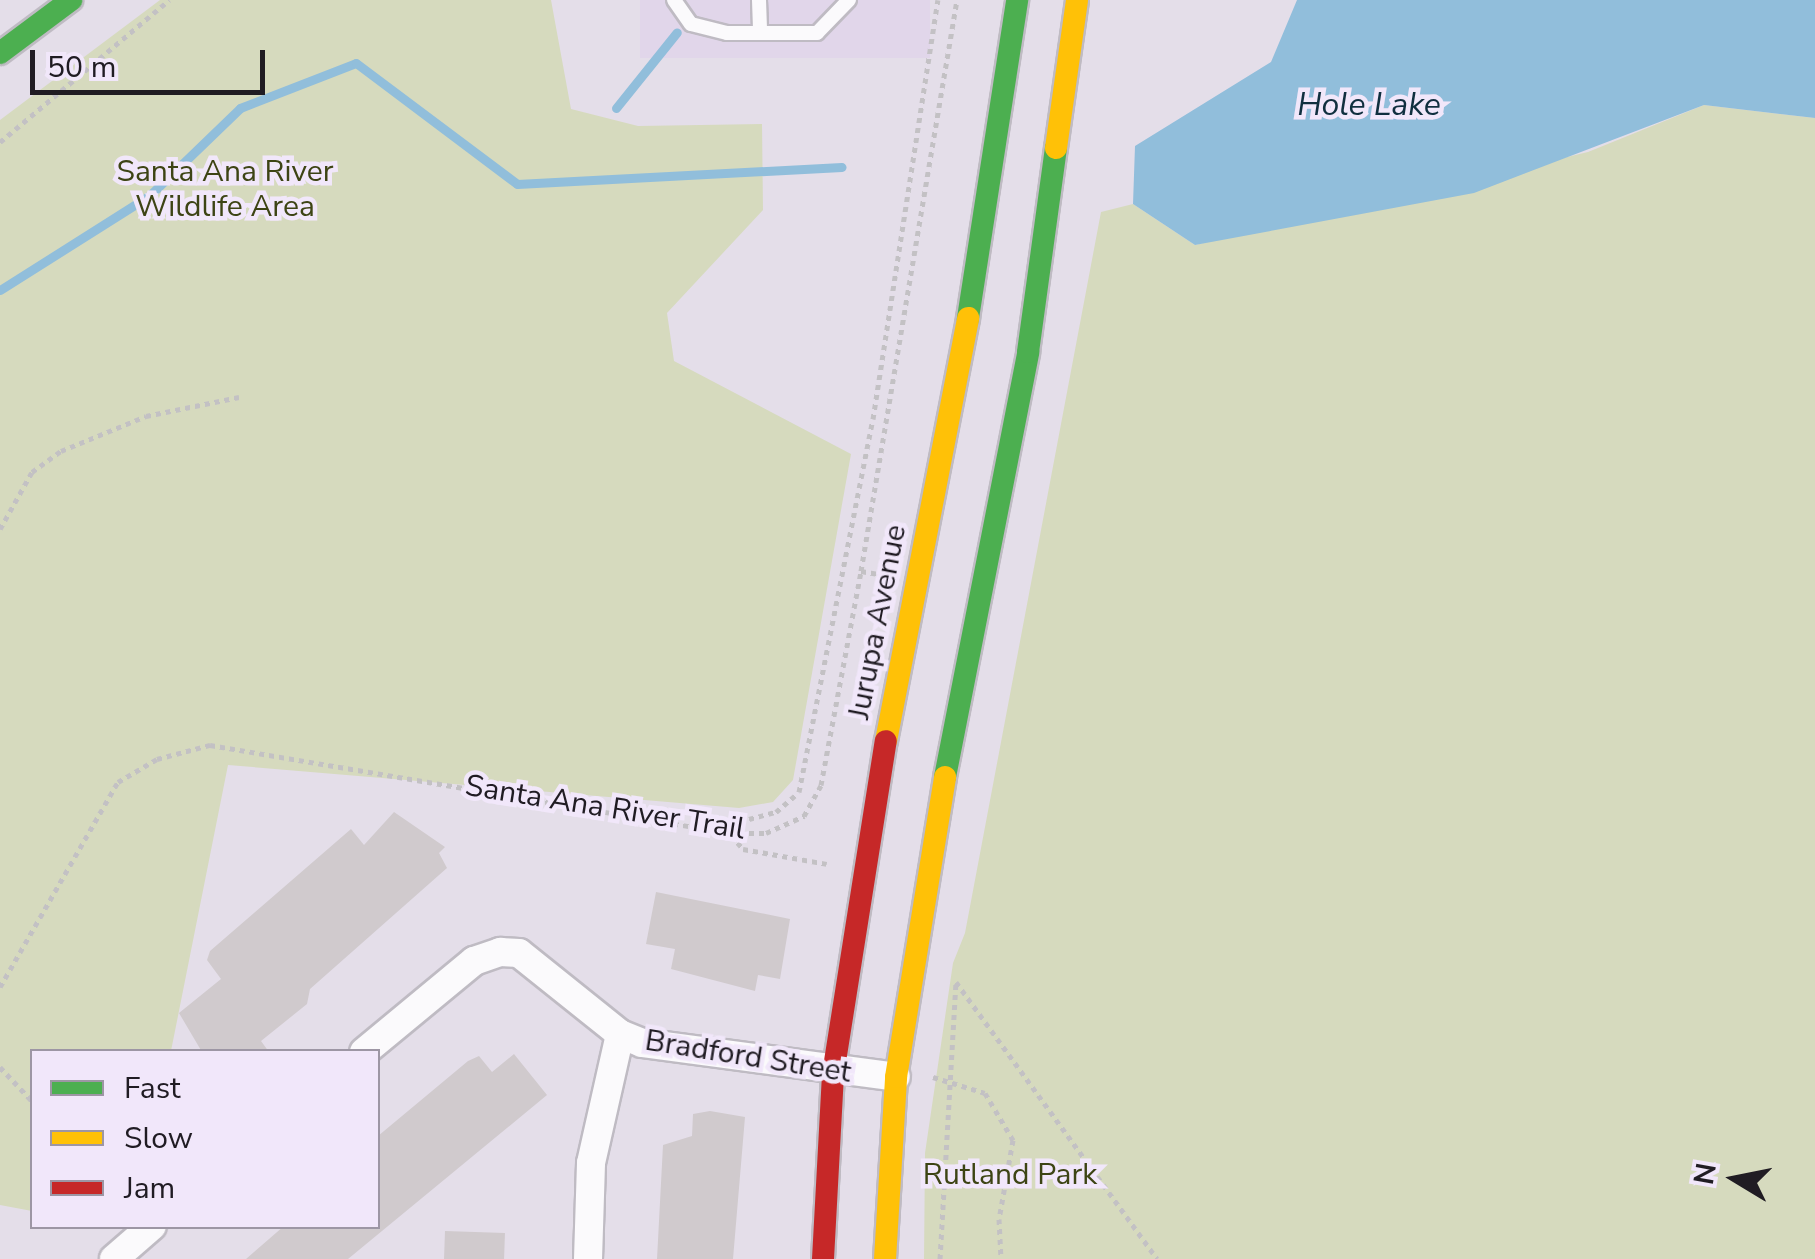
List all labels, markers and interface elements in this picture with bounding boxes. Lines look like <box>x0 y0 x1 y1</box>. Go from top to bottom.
scale bar <box>35 30 270 92</box>
text: 50 m <box>47 47 116 88</box>
water label: Hole Lake <box>1297 86 1441 124</box>
park label: Santa Ana River Wildlife Area <box>117 154 333 224</box>
street label: Jurupa Avenue <box>842 522 914 722</box>
street label: Santa Ana River Trail <box>463 768 747 848</box>
street label: Bradford Street <box>642 1023 854 1091</box>
legend <box>30 1049 380 1229</box>
text: Fast <box>124 1068 181 1109</box>
text: Slow <box>124 1118 193 1159</box>
north arrow <box>1685 1129 1785 1229</box>
park label: Rutland Park <box>923 1157 1097 1193</box>
text: N <box>1685 1160 1726 1187</box>
text: Jam <box>124 1168 175 1209</box>

